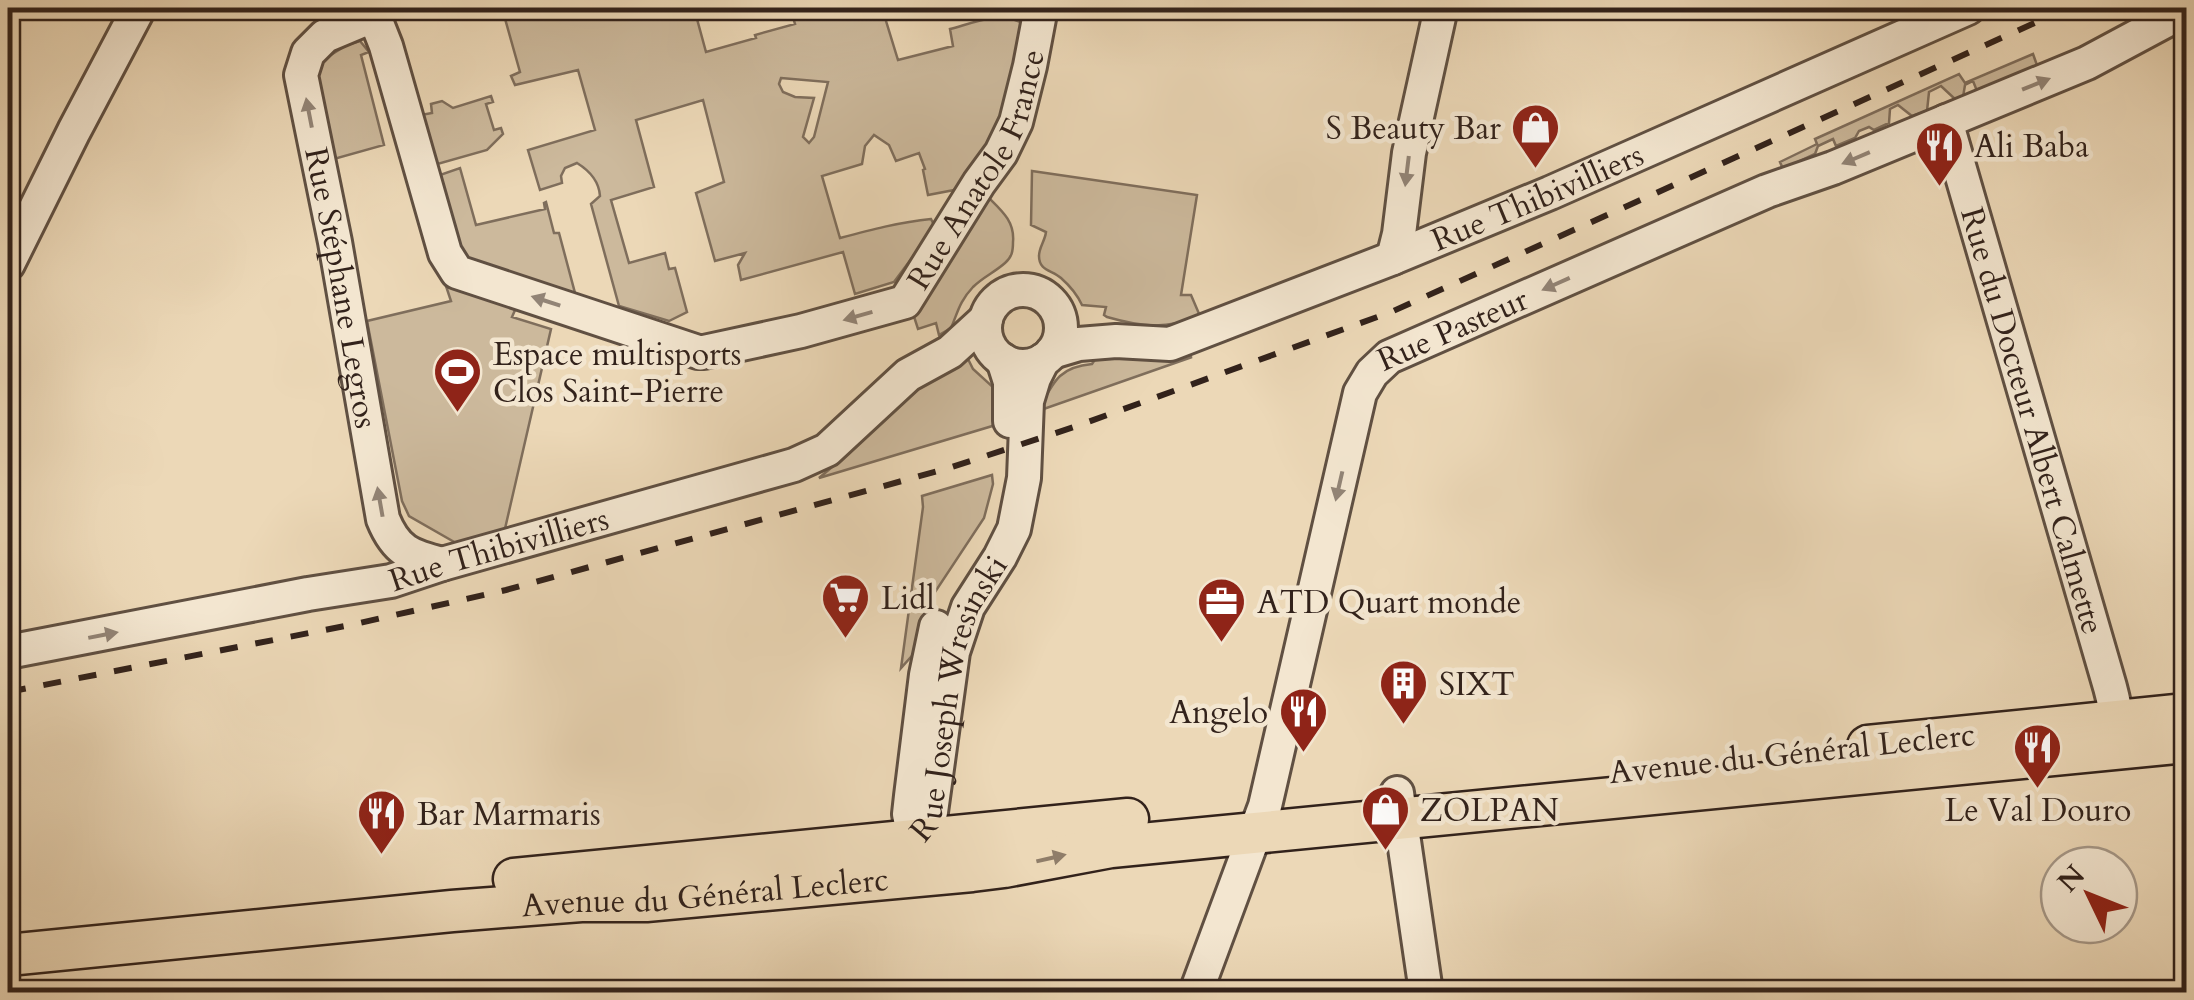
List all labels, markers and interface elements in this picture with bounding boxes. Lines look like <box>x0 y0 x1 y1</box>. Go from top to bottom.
street label: Rue Anatole France <box>897 46 1056 298</box>
one-way arrow <box>2021 75 2051 91</box>
one-way arrow <box>300 97 316 128</box>
shop icon: S Beauty Bar <box>1510 102 1562 170</box>
place label: S Beauty Bar <box>1326 107 1501 151</box>
restaurant icon: Ali Baba <box>1913 120 1965 188</box>
place label: Ali Baba <box>1974 125 2089 169</box>
street label: Rue Thibivilliers <box>1425 133 1651 263</box>
street label: Rue Stéphane Legros <box>293 144 388 432</box>
one-way arrow <box>1841 151 1871 167</box>
one-way arrow <box>1399 156 1415 188</box>
street label: Rue du Docteur Albert Calmette <box>1949 202 2115 639</box>
one-way arrow <box>1542 275 1571 292</box>
street label: Rue Pasteur <box>1371 278 1535 382</box>
one-way arrow <box>531 293 561 308</box>
one-way arrow <box>843 308 874 324</box>
place label: Espace multisports Clos Saint-Pierre <box>493 333 741 414</box>
sports icon: Espace multisports Clos Saint-Pierre <box>432 346 484 414</box>
one-way arrow <box>1331 471 1346 502</box>
one-way arrow <box>372 485 387 517</box>
street label: Rue Thibivilliers <box>384 497 614 603</box>
street label: Rue Joseph Wresinski <box>900 547 1018 851</box>
supermarket icon: Lidl <box>820 572 872 640</box>
office icon: ATD Quart monde <box>1196 576 1248 644</box>
place label: Lidl <box>881 577 935 621</box>
place label: ATD Quart monde <box>1257 581 1521 625</box>
one-way arrow <box>88 626 119 642</box>
building icon: SIXT <box>1378 658 1430 726</box>
place label: SIXT <box>1439 663 1515 707</box>
restaurant icon: Angelo <box>1277 686 1329 754</box>
place label: Angelo <box>1169 691 1268 735</box>
street label: Avenue du Général Leclerc <box>1607 713 1977 795</box>
restaurant icon: Le Val Douro <box>2012 722 2064 790</box>
shop icon: ZOLPAN <box>1359 784 1411 852</box>
restaurant icon: Bar Marmaris <box>356 788 408 856</box>
place label: ZOLPAN <box>1420 789 1559 833</box>
place label: Le Val Douro <box>1945 789 2131 833</box>
place label: Bar Marmaris <box>417 793 601 837</box>
north arrow <box>2039 845 2139 945</box>
one-way arrow <box>1036 849 1067 865</box>
text: N <box>2049 857 2094 900</box>
street label: Avenue du Général Leclerc <box>520 858 890 929</box>

